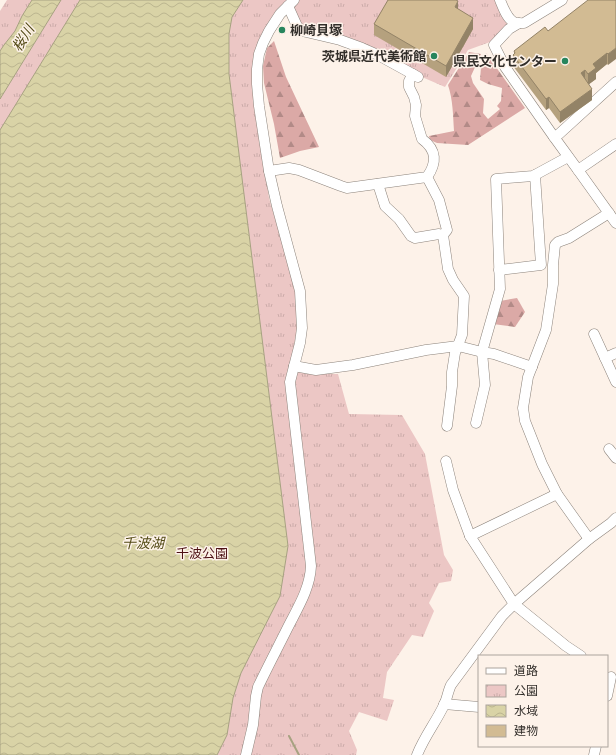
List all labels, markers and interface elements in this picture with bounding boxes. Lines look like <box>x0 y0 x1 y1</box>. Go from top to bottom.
water label: 桜川 <box>9 20 38 54</box>
place label: 柳崎貝塚 <box>290 23 342 38</box>
marker: 柳崎貝塚 <box>277 25 287 35</box>
place label: 茨城県近代美術館 <box>322 49 426 64</box>
marker: 茨城県近代美術館 <box>429 51 439 61</box>
place label: 県民文化センター <box>453 54 557 69</box>
marker: 県民文化センター <box>560 56 570 66</box>
water label: 千波湖 <box>122 535 166 551</box>
park label: 千波公園 <box>176 546 228 561</box>
legend <box>478 655 608 747</box>
text: 道路 <box>514 664 538 678</box>
text: 公園 <box>514 684 538 698</box>
text: 水域 <box>514 704 538 718</box>
text: 建物 <box>514 724 538 738</box>

